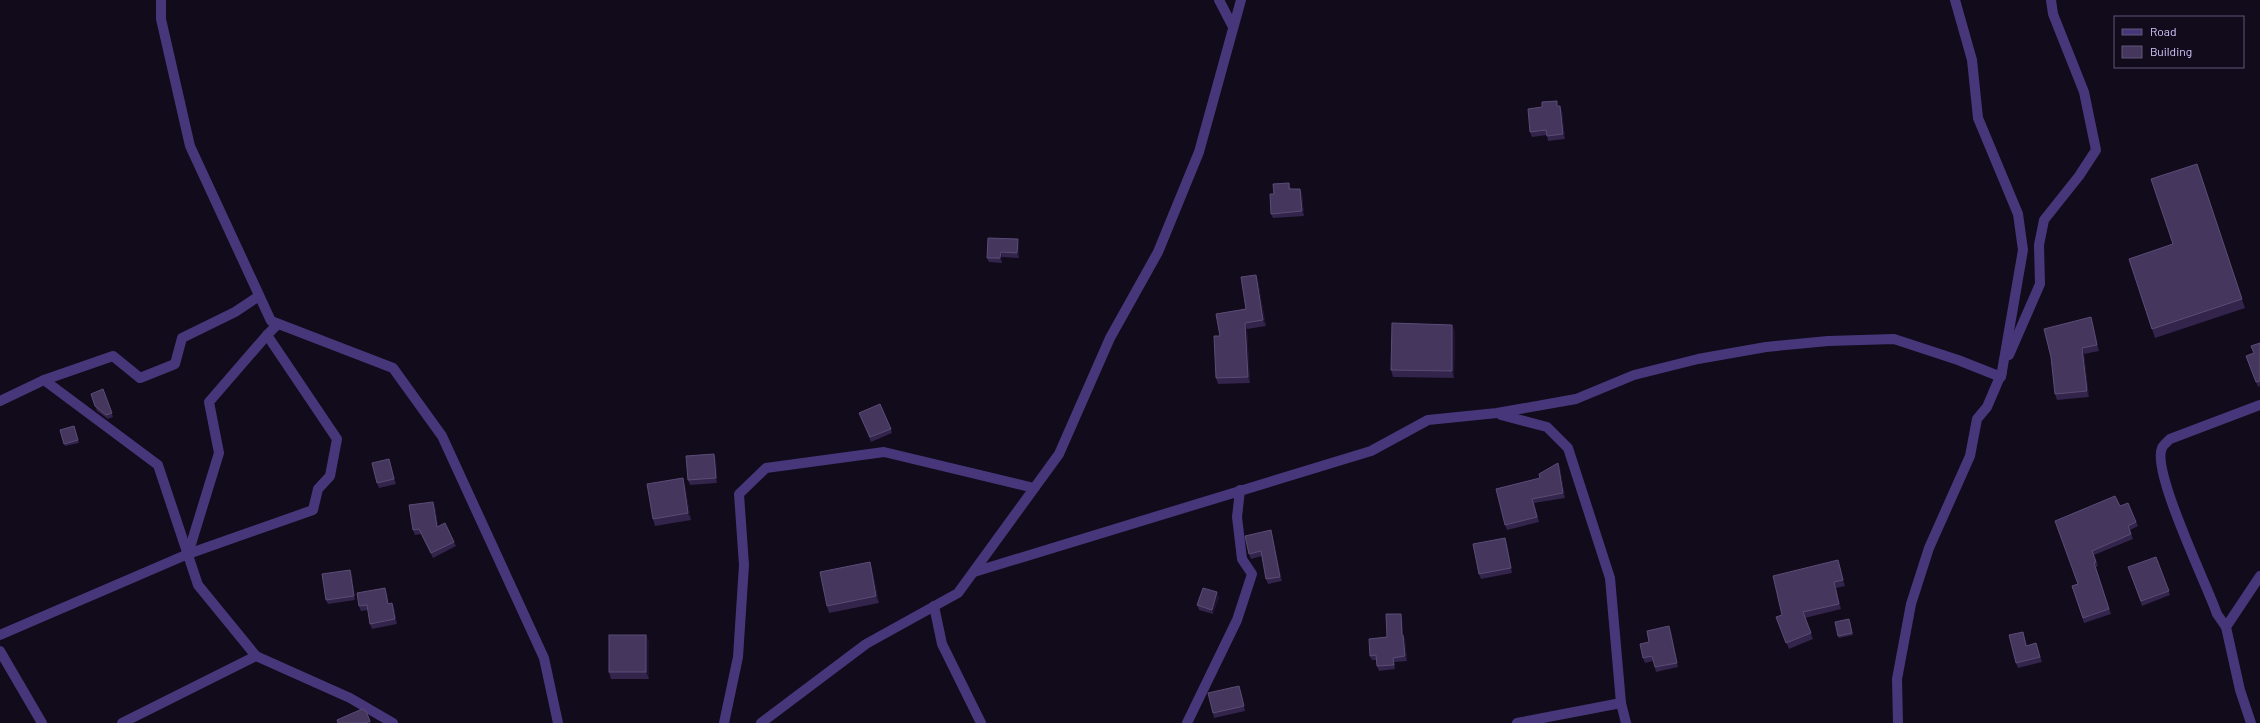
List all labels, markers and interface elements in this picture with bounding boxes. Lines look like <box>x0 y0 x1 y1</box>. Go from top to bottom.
legend <box>2114 16 2244 68</box>
text: Road <box>2150 24 2177 38</box>
text: Building <box>2150 44 2192 58</box>

